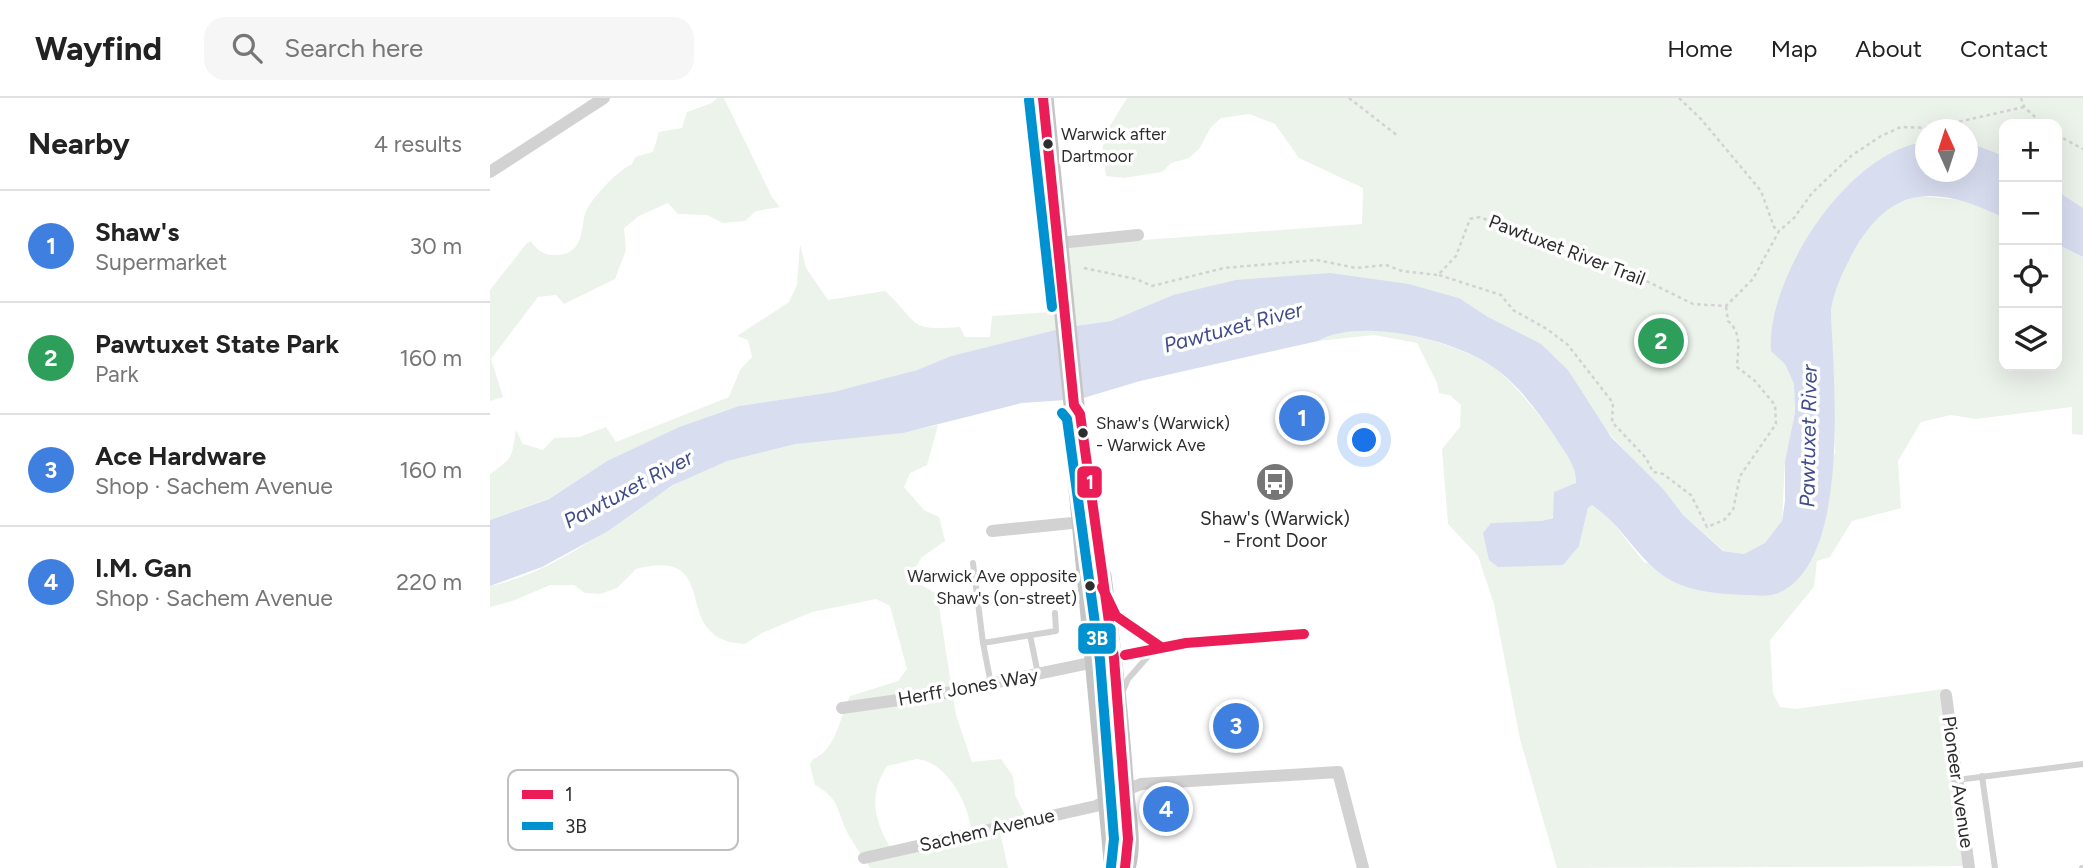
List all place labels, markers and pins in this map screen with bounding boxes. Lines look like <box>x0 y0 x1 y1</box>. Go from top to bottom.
place label: Warwick after Dartmoor <box>1061 124 1167 166</box>
marker: Warwick after Dartmoor <box>1041 137 1055 151</box>
pin: 2 <box>1638 315 1684 367</box>
pin: 1 <box>1279 392 1325 444</box>
place label: Shaw's (Warwick) - Warwick Ave <box>1096 413 1230 455</box>
marker: Shaw's (Warwick) - Warwick Ave <box>1076 426 1090 440</box>
bus stop icon: Shaw's (Warwick) - Front Door <box>1254 461 1296 503</box>
place label: Shaw's (Warwick) - Front Door <box>1200 507 1350 552</box>
place label: Warwick Ave opposite Shaw's (on-street) <box>907 566 1077 608</box>
marker: Warwick Ave opposite Shaw's (on-street) <box>1083 579 1097 593</box>
pin: 3 <box>1213 700 1259 752</box>
pin: 4 <box>1143 783 1189 835</box>

